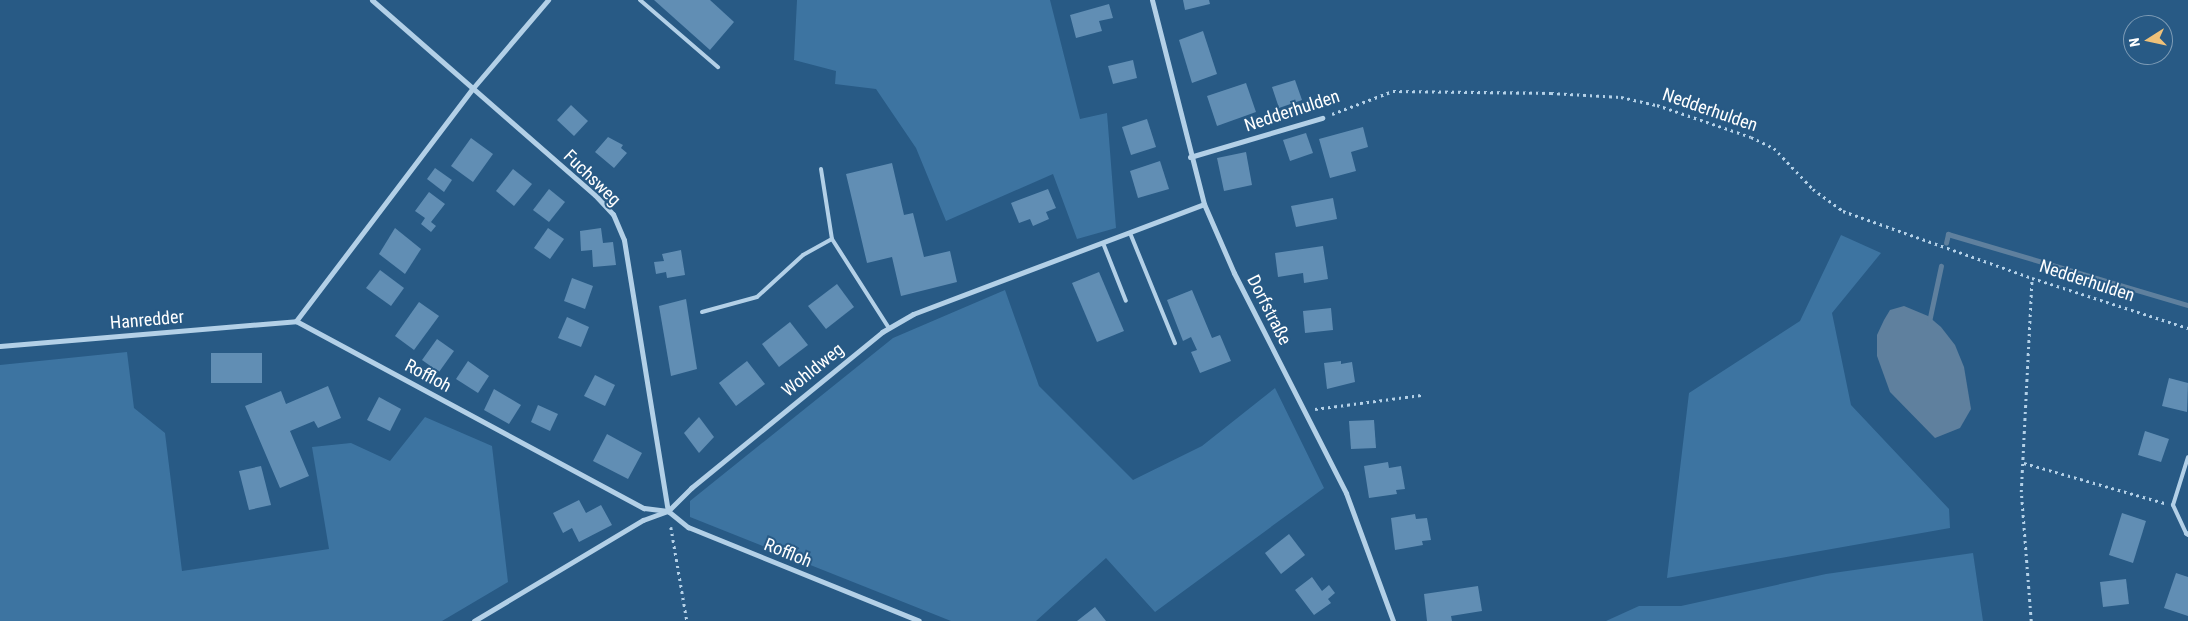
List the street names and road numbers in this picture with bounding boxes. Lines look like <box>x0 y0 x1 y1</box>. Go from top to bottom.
street label: Nedderhulden <box>1660 84 1760 136</box>
street label: Nedderhulden <box>1242 85 1342 137</box>
street label: Fuchsweg <box>559 145 625 211</box>
street label: Nedderhulden <box>2037 255 2137 307</box>
street label: Dorfstraße <box>1242 271 1296 349</box>
street label: Hanredder <box>109 306 185 334</box>
street label: Wohldweg <box>778 339 848 401</box>
street label: Roffloh <box>401 355 455 397</box>
street label: Roffloh <box>761 534 815 572</box>

